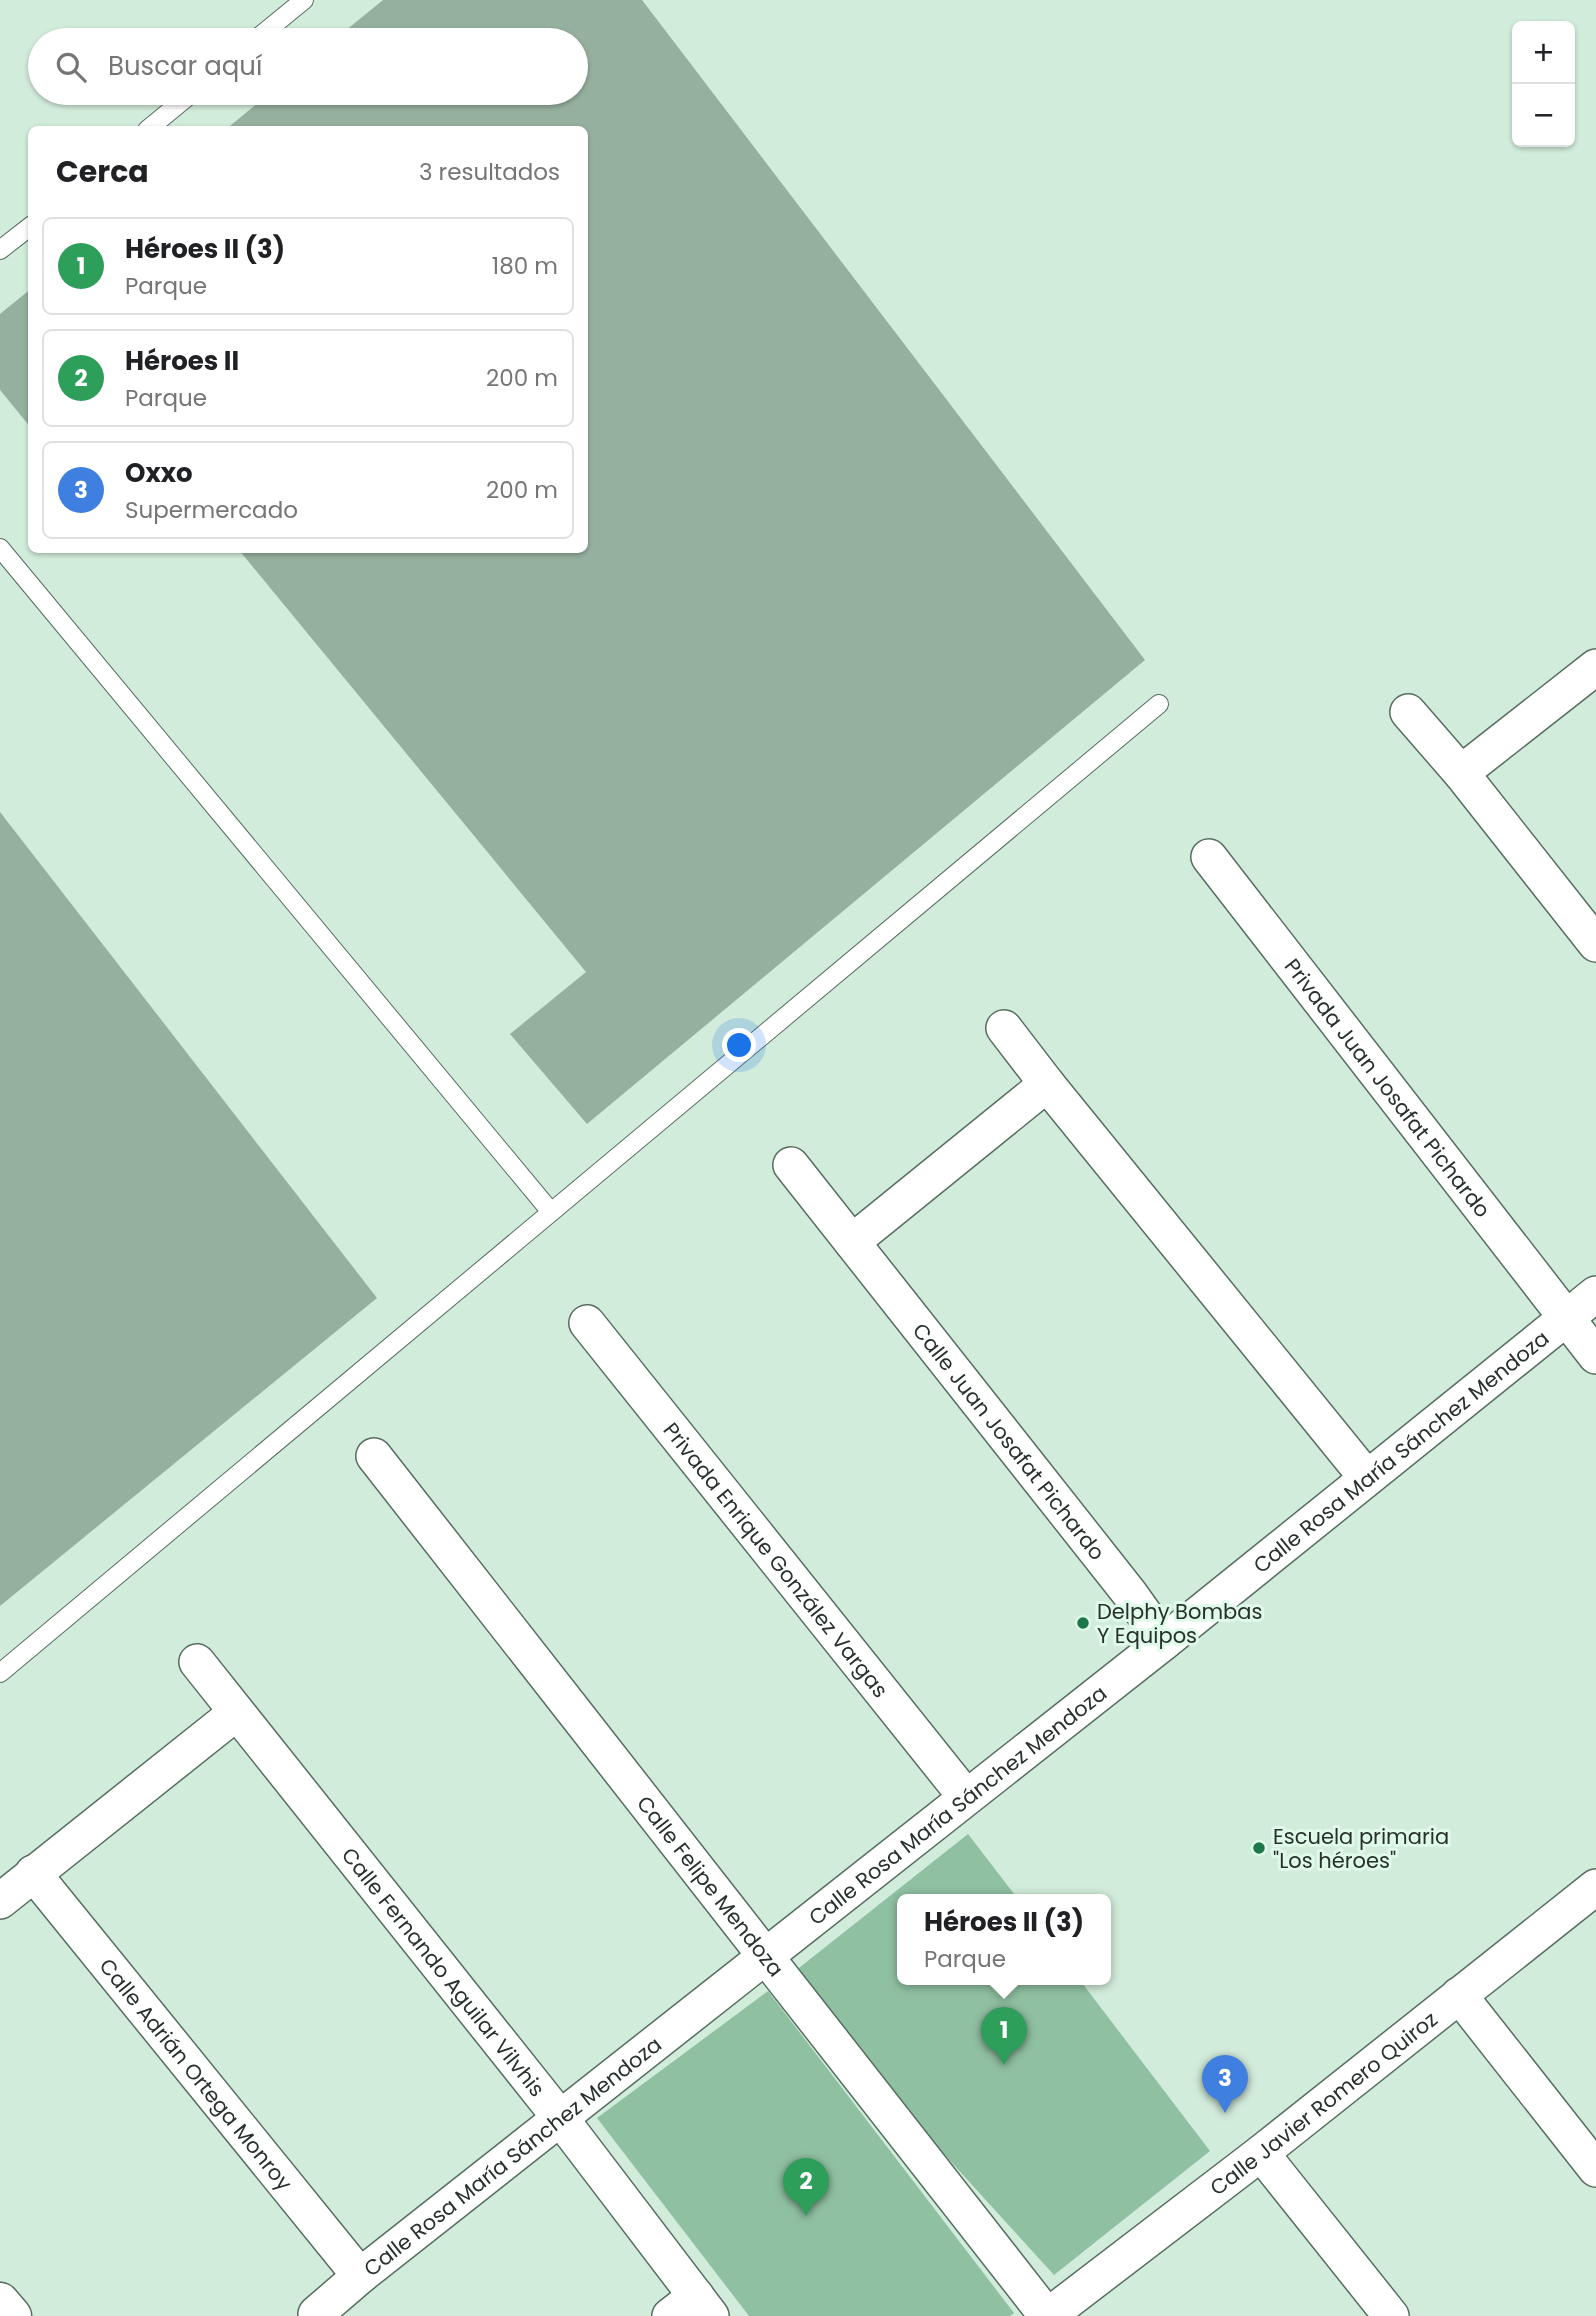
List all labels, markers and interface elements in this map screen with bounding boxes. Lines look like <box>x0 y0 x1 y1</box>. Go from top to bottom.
map controls <box>1512 21 1575 147</box>
button: + <box>1512 21 1575 84</box>
search box <box>28 28 588 105</box>
icon: search <box>52 48 90 86</box>
text: Buscar aquí <box>108 48 262 84</box>
button: − <box>1512 84 1575 147</box>
text: Cerca <box>56 150 149 193</box>
text: 3 resultados <box>419 156 560 188</box>
text: Héroes II (3) <box>125 231 285 267</box>
text: 1 <box>77 250 85 282</box>
text: 180 m <box>492 250 558 282</box>
text: Parque <box>125 270 207 302</box>
text: Héroes II <box>125 343 239 379</box>
text: 2 <box>74 362 88 394</box>
text: 200 m <box>486 362 558 394</box>
text: Parque <box>125 382 207 414</box>
text: Oxxo <box>125 455 193 491</box>
text: 3 <box>74 474 88 506</box>
text: 200 m <box>486 474 558 506</box>
text: Supermercado <box>125 494 298 526</box>
street label: Privada Juan Josafat Pichardo <box>1278 952 1498 1223</box>
your location <box>722 1028 756 1062</box>
street label: Calle Juan Josafat Pichardo <box>907 1317 1112 1566</box>
street label: Calle Rosa María Sánchez Mendoza <box>1247 1323 1555 1579</box>
street label: Privada Enrique González Vargas <box>657 1416 895 1703</box>
place label: Delphy Bombas Y Equipos <box>1097 1597 1262 1650</box>
marker: Delphy Bombas Y Equipos <box>1075 1615 1091 1631</box>
street label: Calle Rosa María Sánchez Mendoza <box>802 1678 1112 1931</box>
street label: Calle Felipe Mendoza <box>631 1789 791 1982</box>
place label: Escuela primaria "Los héroes" <box>1273 1822 1449 1875</box>
marker: Escuela primaria "Los héroes" <box>1251 1840 1267 1856</box>
street label: Calle Fernando Aguilar Vilvhis <box>336 1841 552 2102</box>
popup <box>897 1894 1111 1985</box>
text: Héroes II (3) <box>924 1904 1084 1940</box>
text: Parque <box>924 1943 1006 1975</box>
street label: Calle Adrián Ortega Monroy <box>93 1952 299 2196</box>
street label: Calle Javier Romero Quiroz <box>1204 2004 1443 2202</box>
pin: 1 <box>981 2007 1027 2065</box>
street label: Calle Rosa María Sánchez Mendoza <box>357 2029 667 2282</box>
pin: 3 <box>1202 2055 1248 2113</box>
pin: 2 <box>783 2158 829 2216</box>

